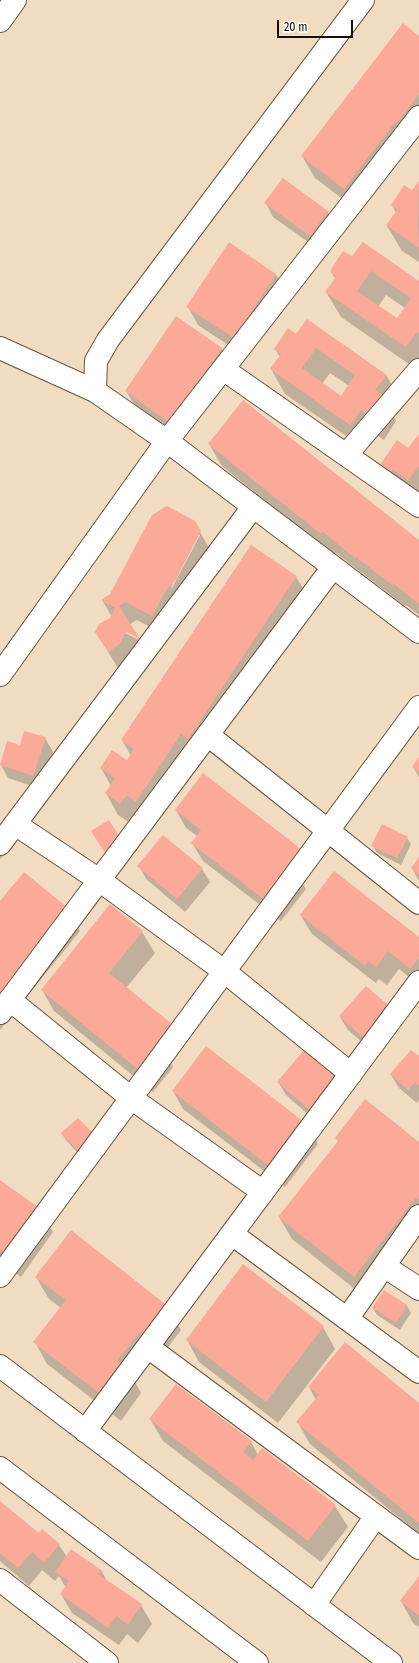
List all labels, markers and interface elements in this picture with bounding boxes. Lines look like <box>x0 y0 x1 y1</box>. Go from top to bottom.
scale bar <box>279 12 355 38</box>
text: 20 m <box>284 20 308 34</box>

